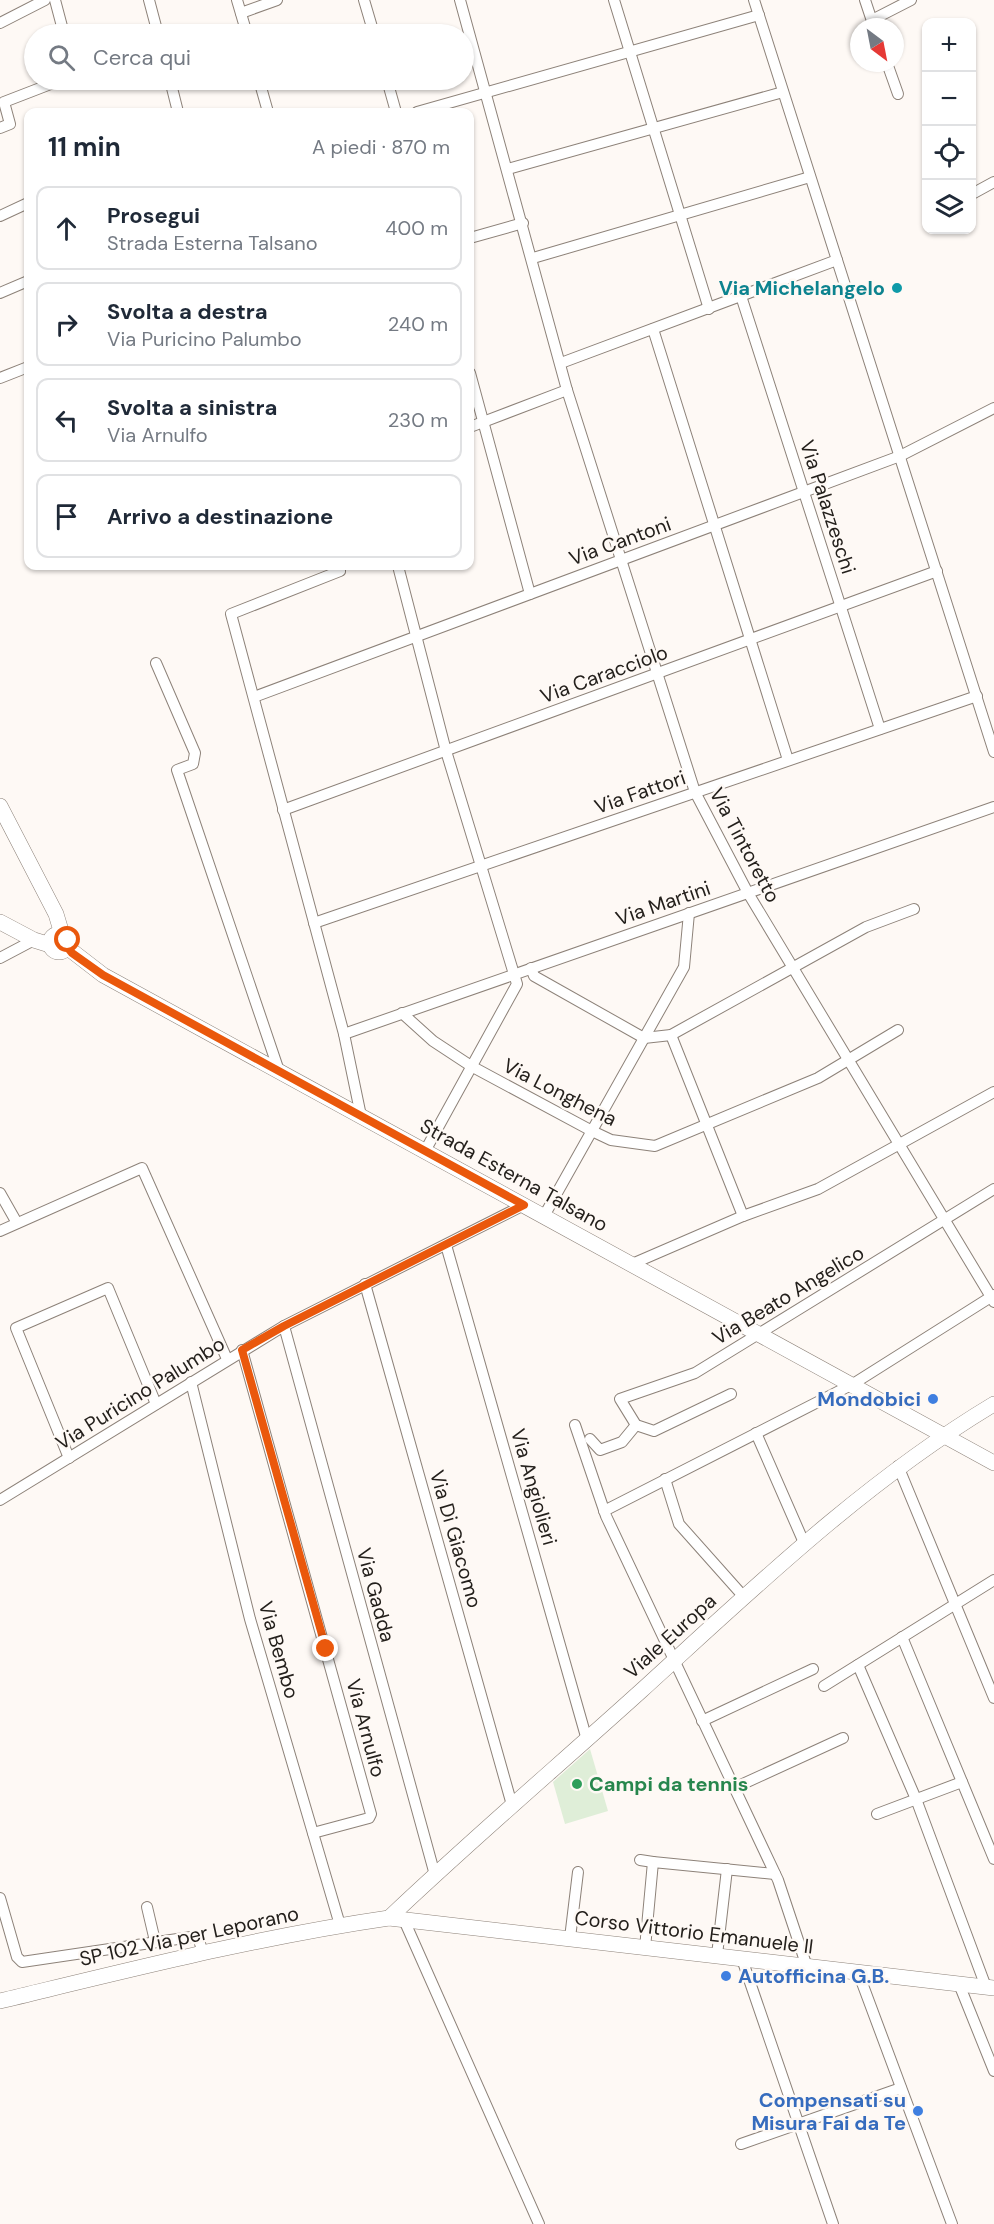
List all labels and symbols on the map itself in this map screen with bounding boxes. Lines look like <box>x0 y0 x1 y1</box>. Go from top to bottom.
north arrow <box>850 18 904 72</box>
place label: Via Michelangelo <box>719 275 885 301</box>
marker: Via Michelangelo <box>890 281 904 295</box>
street label: Via Palazzeschi <box>794 437 862 577</box>
street label: Via Cantoni <box>565 511 675 571</box>
street label: Via Caracciolo <box>537 639 671 709</box>
street label: Via Fattori <box>591 764 689 820</box>
street label: Via Tintoretto <box>704 783 786 907</box>
street label: Via Martini <box>612 875 714 931</box>
route start <box>54 926 80 952</box>
street label: Via Longhena <box>499 1052 621 1132</box>
street label: Strada Esterna Talsano <box>416 1113 612 1237</box>
street label: Via Beato Angelico <box>707 1239 869 1351</box>
street label: Via Puricino Palumbo <box>51 1330 229 1456</box>
place label: Mondobici <box>817 1386 921 1412</box>
marker: Mondobici <box>926 1392 940 1406</box>
street label: Via Angiolieri <box>505 1426 563 1548</box>
street label: Via Di Giacomo <box>424 1467 488 1611</box>
street label: Via Gadda <box>351 1545 401 1645</box>
street label: Viale Europa <box>618 1588 722 1684</box>
street label: Via Bembo <box>253 1598 305 1702</box>
route end <box>312 1635 338 1661</box>
street label: Via Arnulfo <box>340 1676 392 1780</box>
place label: Campi da tennis <box>589 1771 748 1797</box>
marker: Campi da tennis <box>570 1777 584 1791</box>
street label: SP 102 Via per Leporano <box>77 1900 301 1972</box>
street label: Corso Vittorio Emanuele II <box>573 1904 815 1960</box>
place label: Autofficina G.B. <box>738 1963 889 1989</box>
marker: Autofficina G.B. <box>719 1969 733 1983</box>
place label: Compensati su Misura Fai da Te <box>751 2087 906 2136</box>
marker: Compensati su Misura Fai da Te <box>911 2104 925 2118</box>

